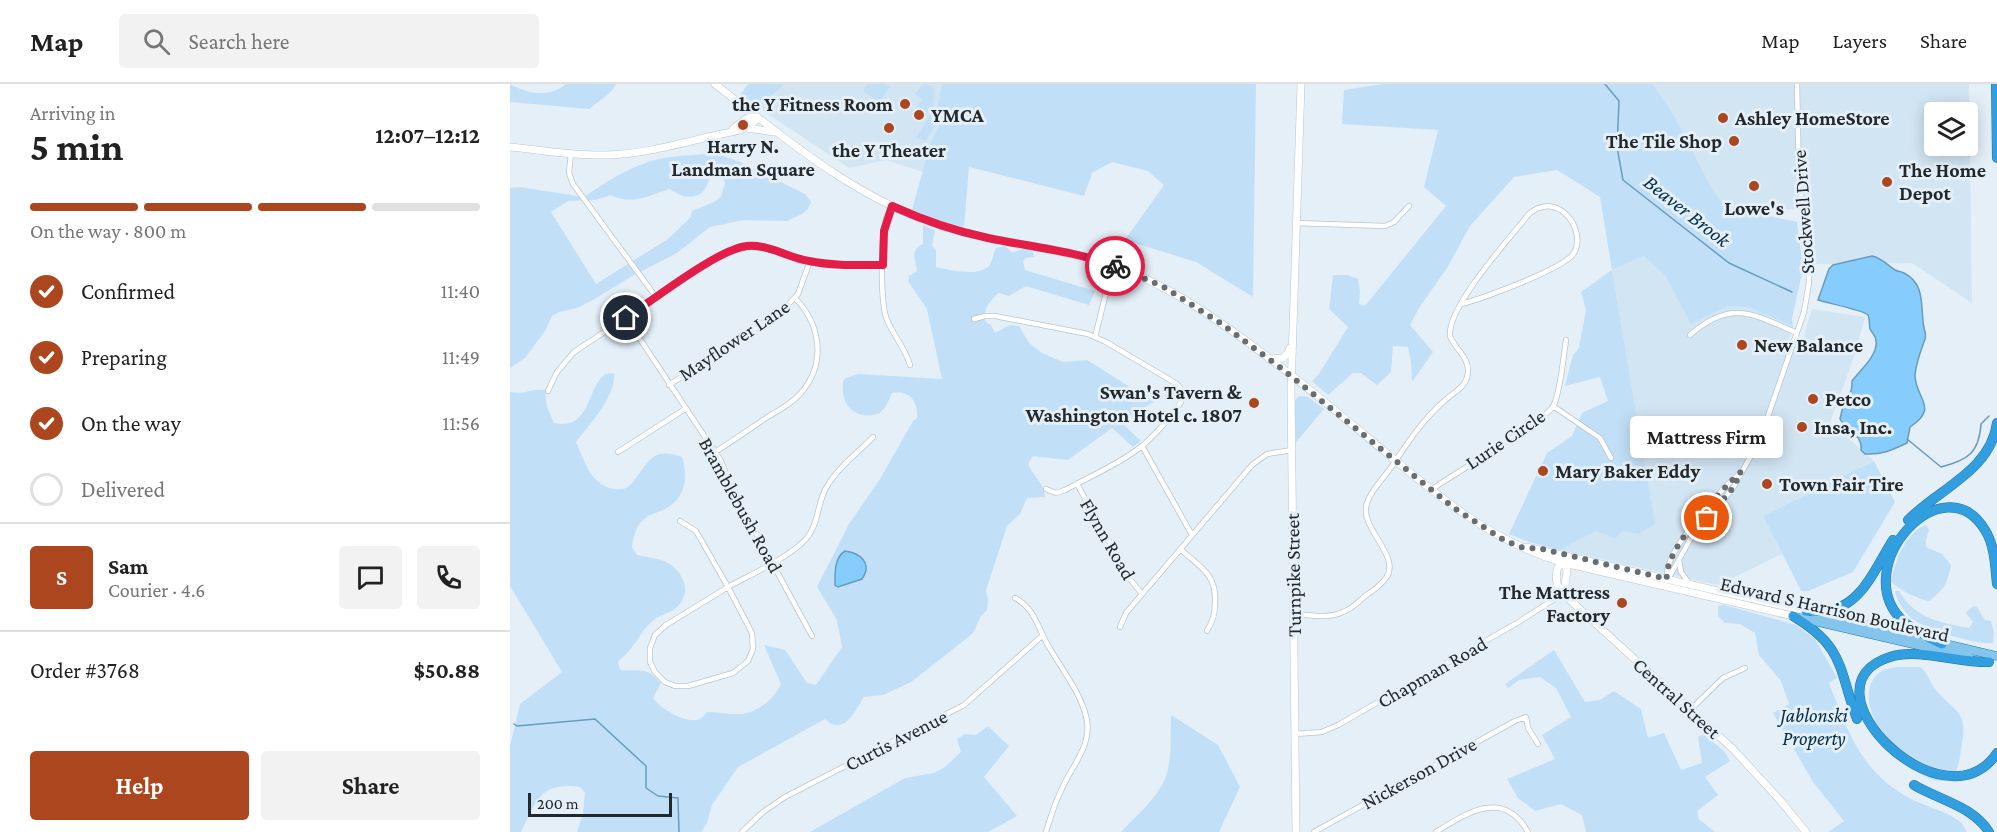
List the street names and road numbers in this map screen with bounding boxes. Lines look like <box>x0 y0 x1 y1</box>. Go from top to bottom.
street label: Stockwell Drive <box>1788 149 1818 275</box>
street label: Mayflower Lane <box>674 295 794 386</box>
street label: Lurie Circle <box>1461 404 1549 474</box>
street label: Bramblebush Road <box>695 434 787 577</box>
street label: Flynn Road <box>1075 494 1140 584</box>
street label: Turnpike Street <box>1281 513 1306 637</box>
street label: Edward S Harrison Boulevard <box>1718 572 1952 646</box>
street label: Chapman Road <box>1373 632 1492 713</box>
street label: Central Street <box>1629 653 1725 743</box>
street label: Curtis Avenue <box>841 705 951 775</box>
street label: Nickerson Drive <box>1358 732 1480 814</box>

